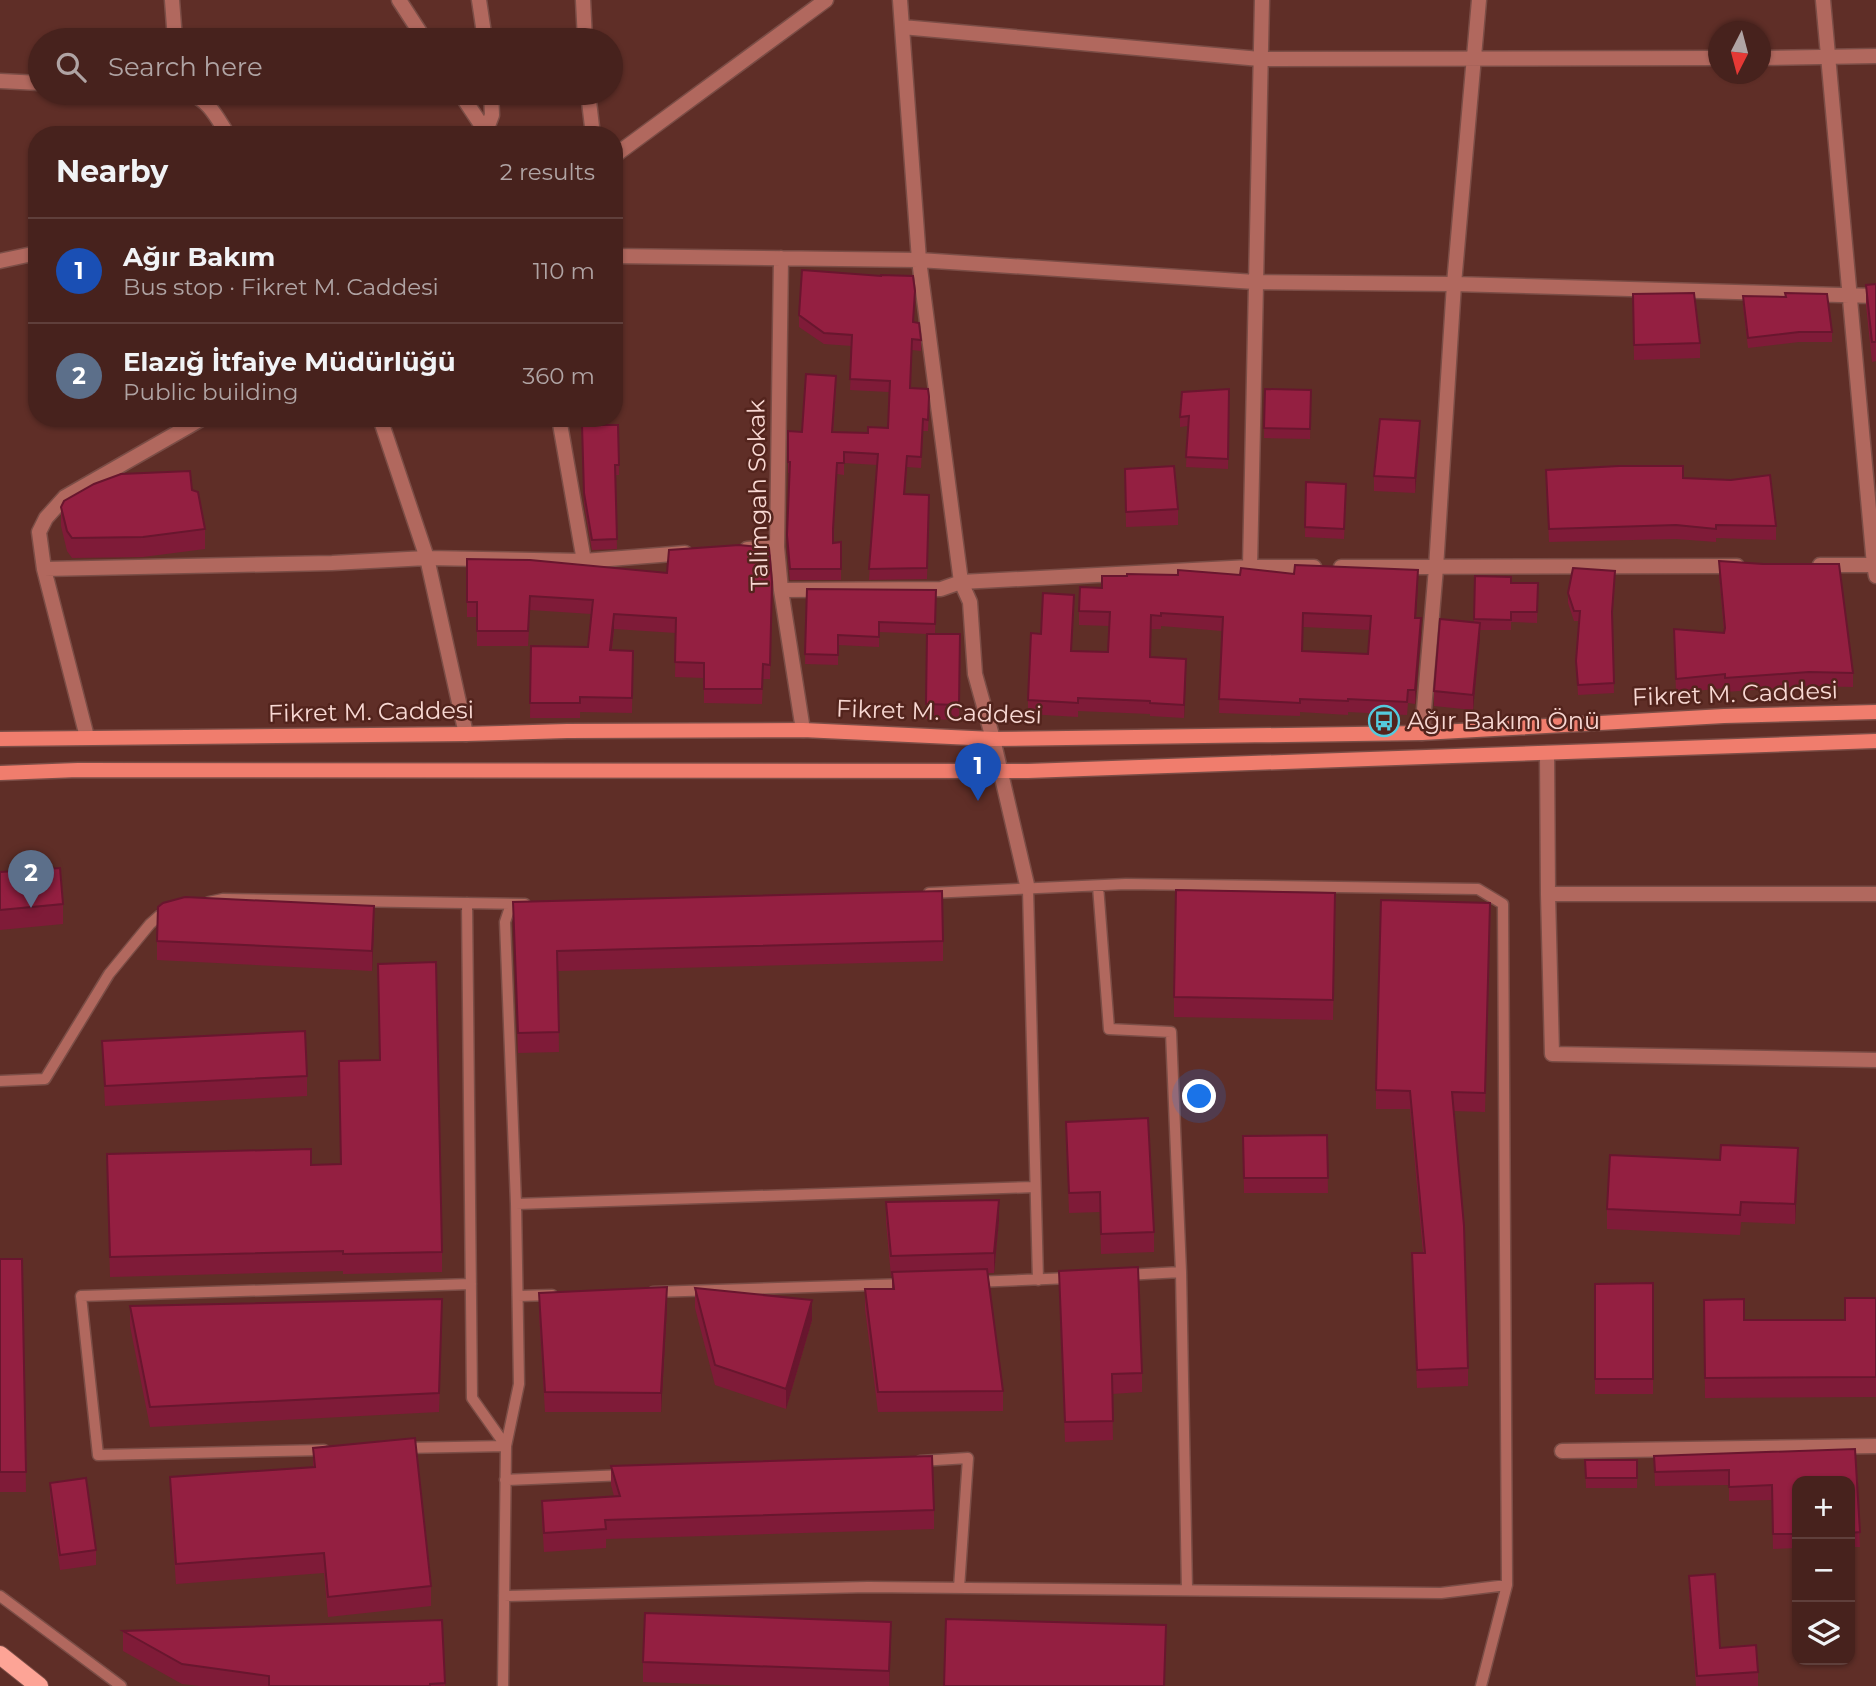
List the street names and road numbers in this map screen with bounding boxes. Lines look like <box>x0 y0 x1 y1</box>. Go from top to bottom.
street label: Talimgah Sokak <box>741 399 774 591</box>
street label: Fikret M. Caddesi <box>1631 675 1839 712</box>
street label: Fikret M. Caddesi <box>835 693 1043 730</box>
street label: Fikret M. Caddesi <box>268 695 474 728</box>

